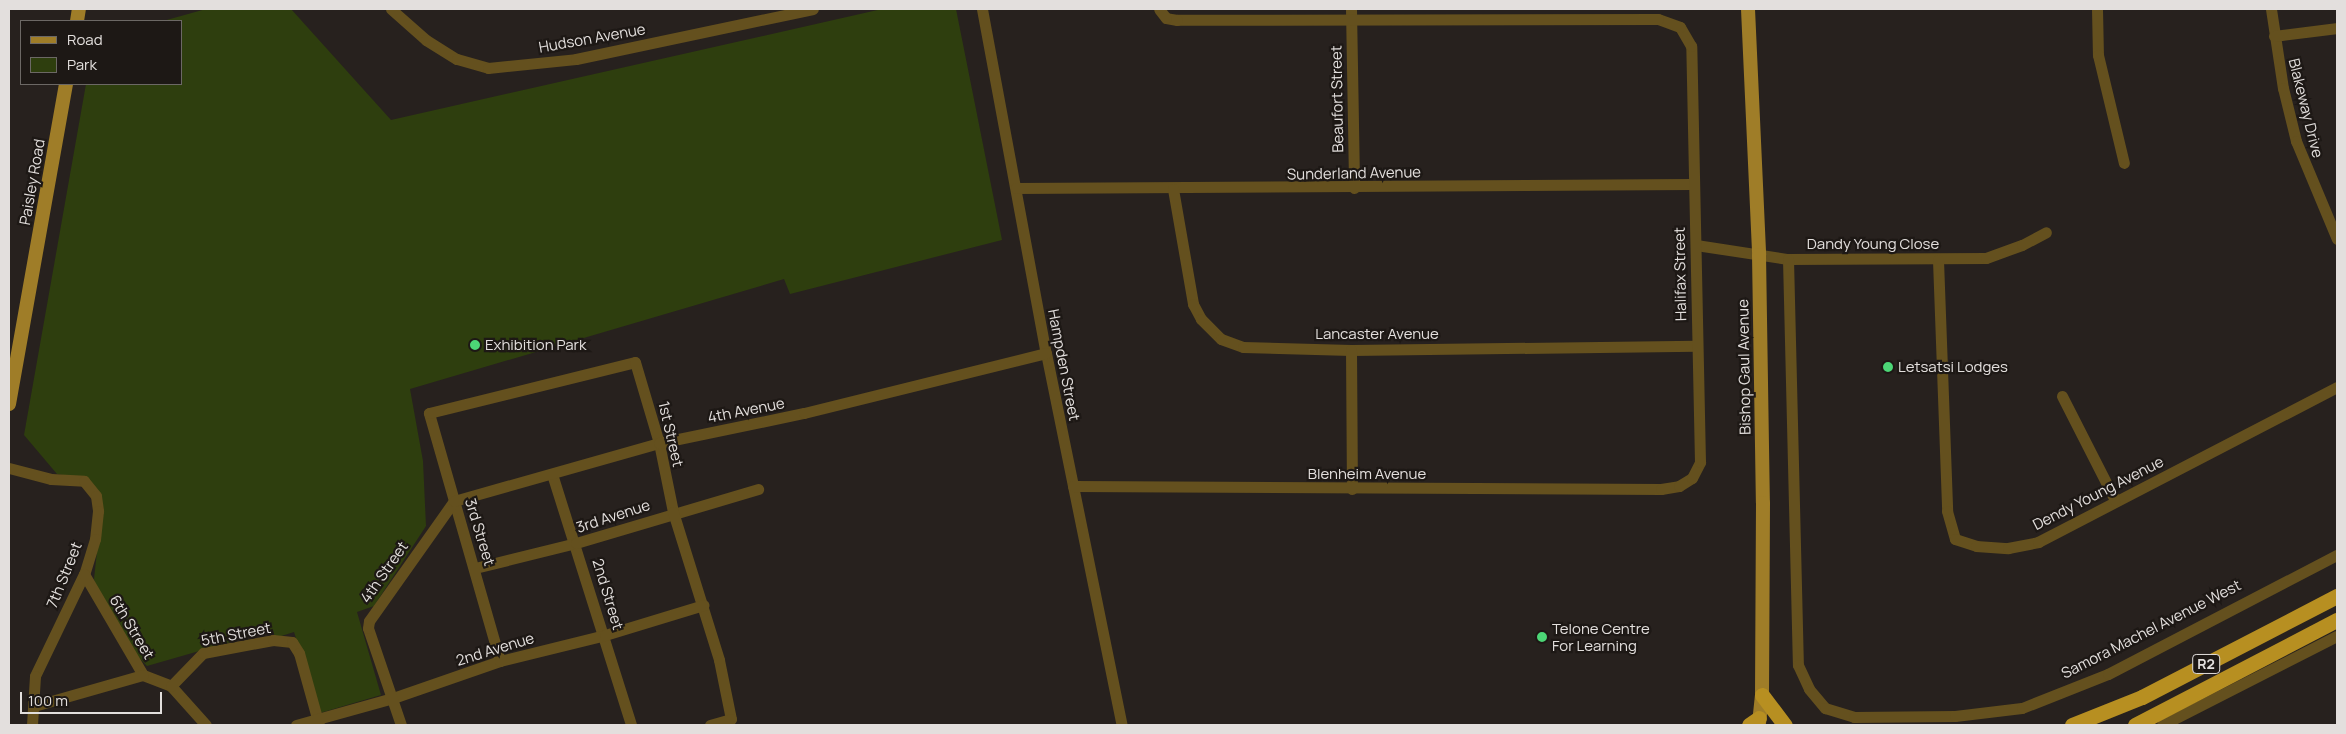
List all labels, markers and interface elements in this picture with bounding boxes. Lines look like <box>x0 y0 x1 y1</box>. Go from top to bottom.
legend <box>20 20 182 85</box>
street label: Hudson Avenue <box>537 20 647 56</box>
text: Road <box>67 29 103 50</box>
street label: Beaufort Street <box>1327 45 1347 153</box>
text: Park <box>67 54 97 75</box>
street label: Blakeway Drive <box>2285 56 2327 160</box>
street label: Paisley Road <box>16 138 48 226</box>
street label: Sunderland Avenue <box>1287 163 1421 183</box>
street label: Halifax Street <box>1670 227 1690 321</box>
street label: Dandy Young Close <box>1807 235 1939 253</box>
street label: Bishop Gaul Avenue <box>1734 299 1754 435</box>
street label: Hampden Street <box>1044 308 1084 422</box>
street label: Lancaster Avenue <box>1315 325 1439 343</box>
place label: Exhibition Park <box>485 336 586 354</box>
marker: Exhibition Park <box>469 339 481 351</box>
place label: Letsatsi Lodges <box>1898 358 2008 376</box>
marker: Letsatsi Lodges <box>1882 361 1894 373</box>
street label: 4th Avenue <box>706 394 786 426</box>
street label: 1st Street <box>655 399 687 469</box>
street label: Dendy Young Avenue <box>2030 452 2166 534</box>
street label: Blenheim Avenue <box>1308 465 1426 483</box>
street label: 3rd Street <box>461 496 499 568</box>
street label: 3rd Avenue <box>574 496 652 536</box>
street label: 4th Street <box>356 538 412 606</box>
street label: 7th Street <box>43 539 85 611</box>
street label: 2nd Street <box>589 556 627 632</box>
street label: Samora Machel Avenue West <box>2058 576 2244 682</box>
street label: 6th Street <box>106 592 158 662</box>
street label: 5th Street <box>200 618 272 650</box>
place label: Telone Centre For Learning <box>1552 619 1650 654</box>
street label: 2nd Avenue <box>454 629 536 669</box>
marker: Telone Centre For Learning <box>1536 631 1548 643</box>
road number: R2 <box>2191 652 2221 676</box>
scale bar <box>22 682 165 714</box>
text: 100 m <box>28 690 68 711</box>

